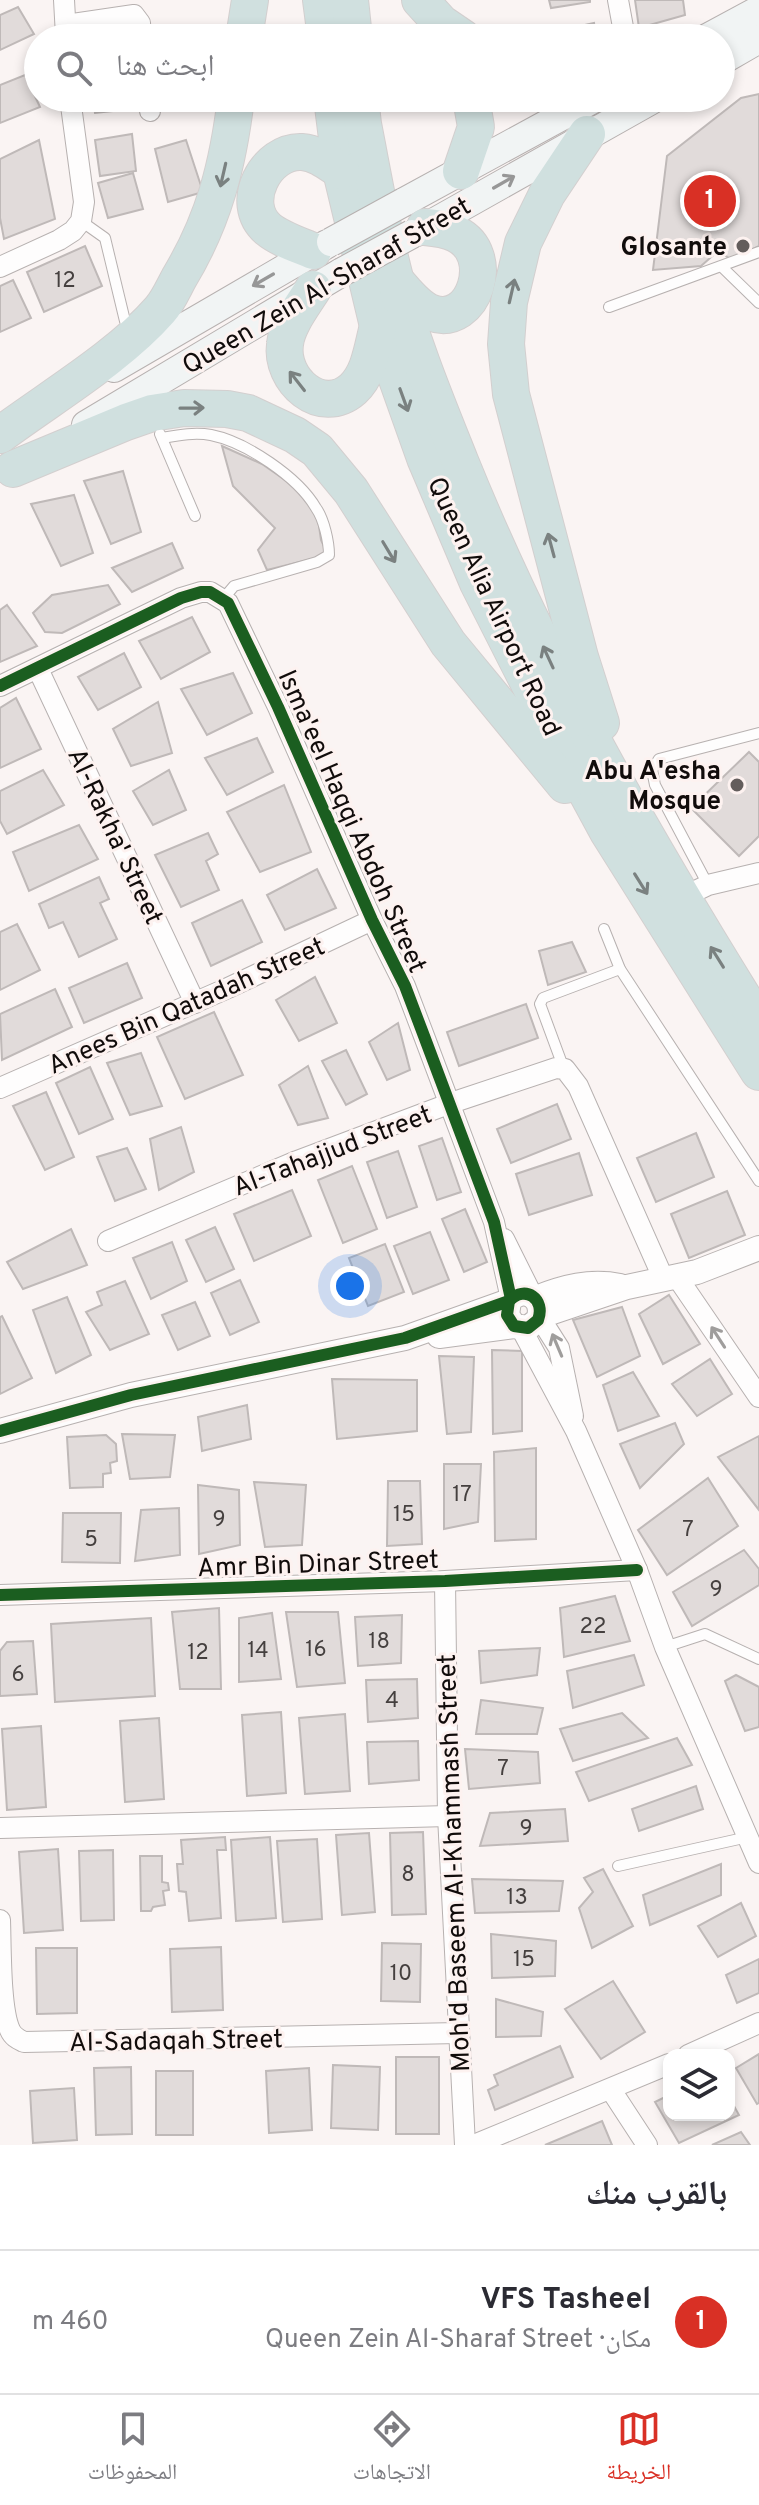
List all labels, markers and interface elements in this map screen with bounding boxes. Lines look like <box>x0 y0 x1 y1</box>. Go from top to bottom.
search box <box>24 24 735 112</box>
icon: search <box>52 46 96 90</box>
text: ابحث هنا <box>116 49 215 86</box>
one-way arrow <box>215 162 230 187</box>
pin: 1 <box>684 171 736 231</box>
one-way arrow <box>492 174 516 189</box>
street label: Queen Zein Al-Sharaf Street <box>177 191 478 383</box>
place label: Glosante <box>620 232 727 265</box>
marker: Glosante <box>734 237 752 255</box>
house number: 12 <box>54 268 76 295</box>
one-way arrow <box>252 272 275 288</box>
one-way arrow <box>505 279 520 305</box>
one-way arrow <box>288 370 306 391</box>
one-way arrow <box>398 387 412 412</box>
one-way arrow <box>178 401 205 416</box>
street label: Queen Alia Airport Road <box>418 472 567 742</box>
one-way arrow <box>542 533 557 559</box>
one-way arrow <box>381 540 397 563</box>
one-way arrow <box>540 646 555 670</box>
street label: Isma'eel Haqqi Abdoh Street <box>269 665 433 979</box>
street label: Al-Rakha' Street <box>58 744 169 930</box>
place label: Abu A'esha Mosque <box>585 756 721 819</box>
marker: Abu A'esha Mosque <box>728 776 746 794</box>
one-way arrow <box>633 872 649 895</box>
street label: Anees Bin Qatadah Street <box>43 931 331 1083</box>
one-way arrow <box>709 946 726 968</box>
street label: Al-Tahajjud Street <box>229 1099 437 1205</box>
your location <box>330 1266 370 1306</box>
one-way arrow <box>710 1326 727 1348</box>
one-way arrow <box>548 1333 563 1358</box>
house number: 17 <box>452 1482 472 1509</box>
house number: 15 <box>393 1502 415 1529</box>
house number: 9 <box>212 1507 226 1534</box>
house number: 7 <box>682 1517 694 1544</box>
house number: 5 <box>84 1527 98 1554</box>
street label: Amr Bin Dinar Street <box>197 1545 439 1586</box>
house number: 9 <box>709 1577 723 1604</box>
house number: 22 <box>580 1614 606 1641</box>
house number: 18 <box>368 1629 390 1656</box>
house number: 16 <box>305 1637 327 1664</box>
house number: 14 <box>247 1638 269 1665</box>
house number: 12 <box>187 1640 209 1667</box>
street label: Moh'd Baseem Al-Khammash Street <box>432 1653 479 2073</box>
house number: 6 <box>11 1662 25 1689</box>
house number: 4 <box>385 1688 399 1715</box>
house number: 7 <box>497 1756 509 1783</box>
house number: 9 <box>519 1816 533 1843</box>
house number: 8 <box>401 1862 415 1889</box>
house number: 13 <box>506 1885 528 1912</box>
house number: 15 <box>513 1947 535 1974</box>
house number: 10 <box>390 1961 412 1988</box>
street label: Al-Sadaqah Street <box>69 2024 283 2061</box>
map controls <box>663 2049 735 2121</box>
button: layers <box>663 2049 735 2121</box>
text: بالقرب منك <box>586 2174 727 2217</box>
text: VFS Tasheel <box>480 2282 651 2319</box>
text: 460 m <box>32 2306 109 2339</box>
text: 1 <box>696 2306 706 2339</box>
text: مكان · Queen Zein Al-Sharaf Street <box>265 2324 651 2357</box>
tab: المحفوظات <box>88 2407 177 2493</box>
tab: الاتجاهات <box>353 2407 431 2493</box>
tab: الخريطة <box>606 2407 671 2493</box>

